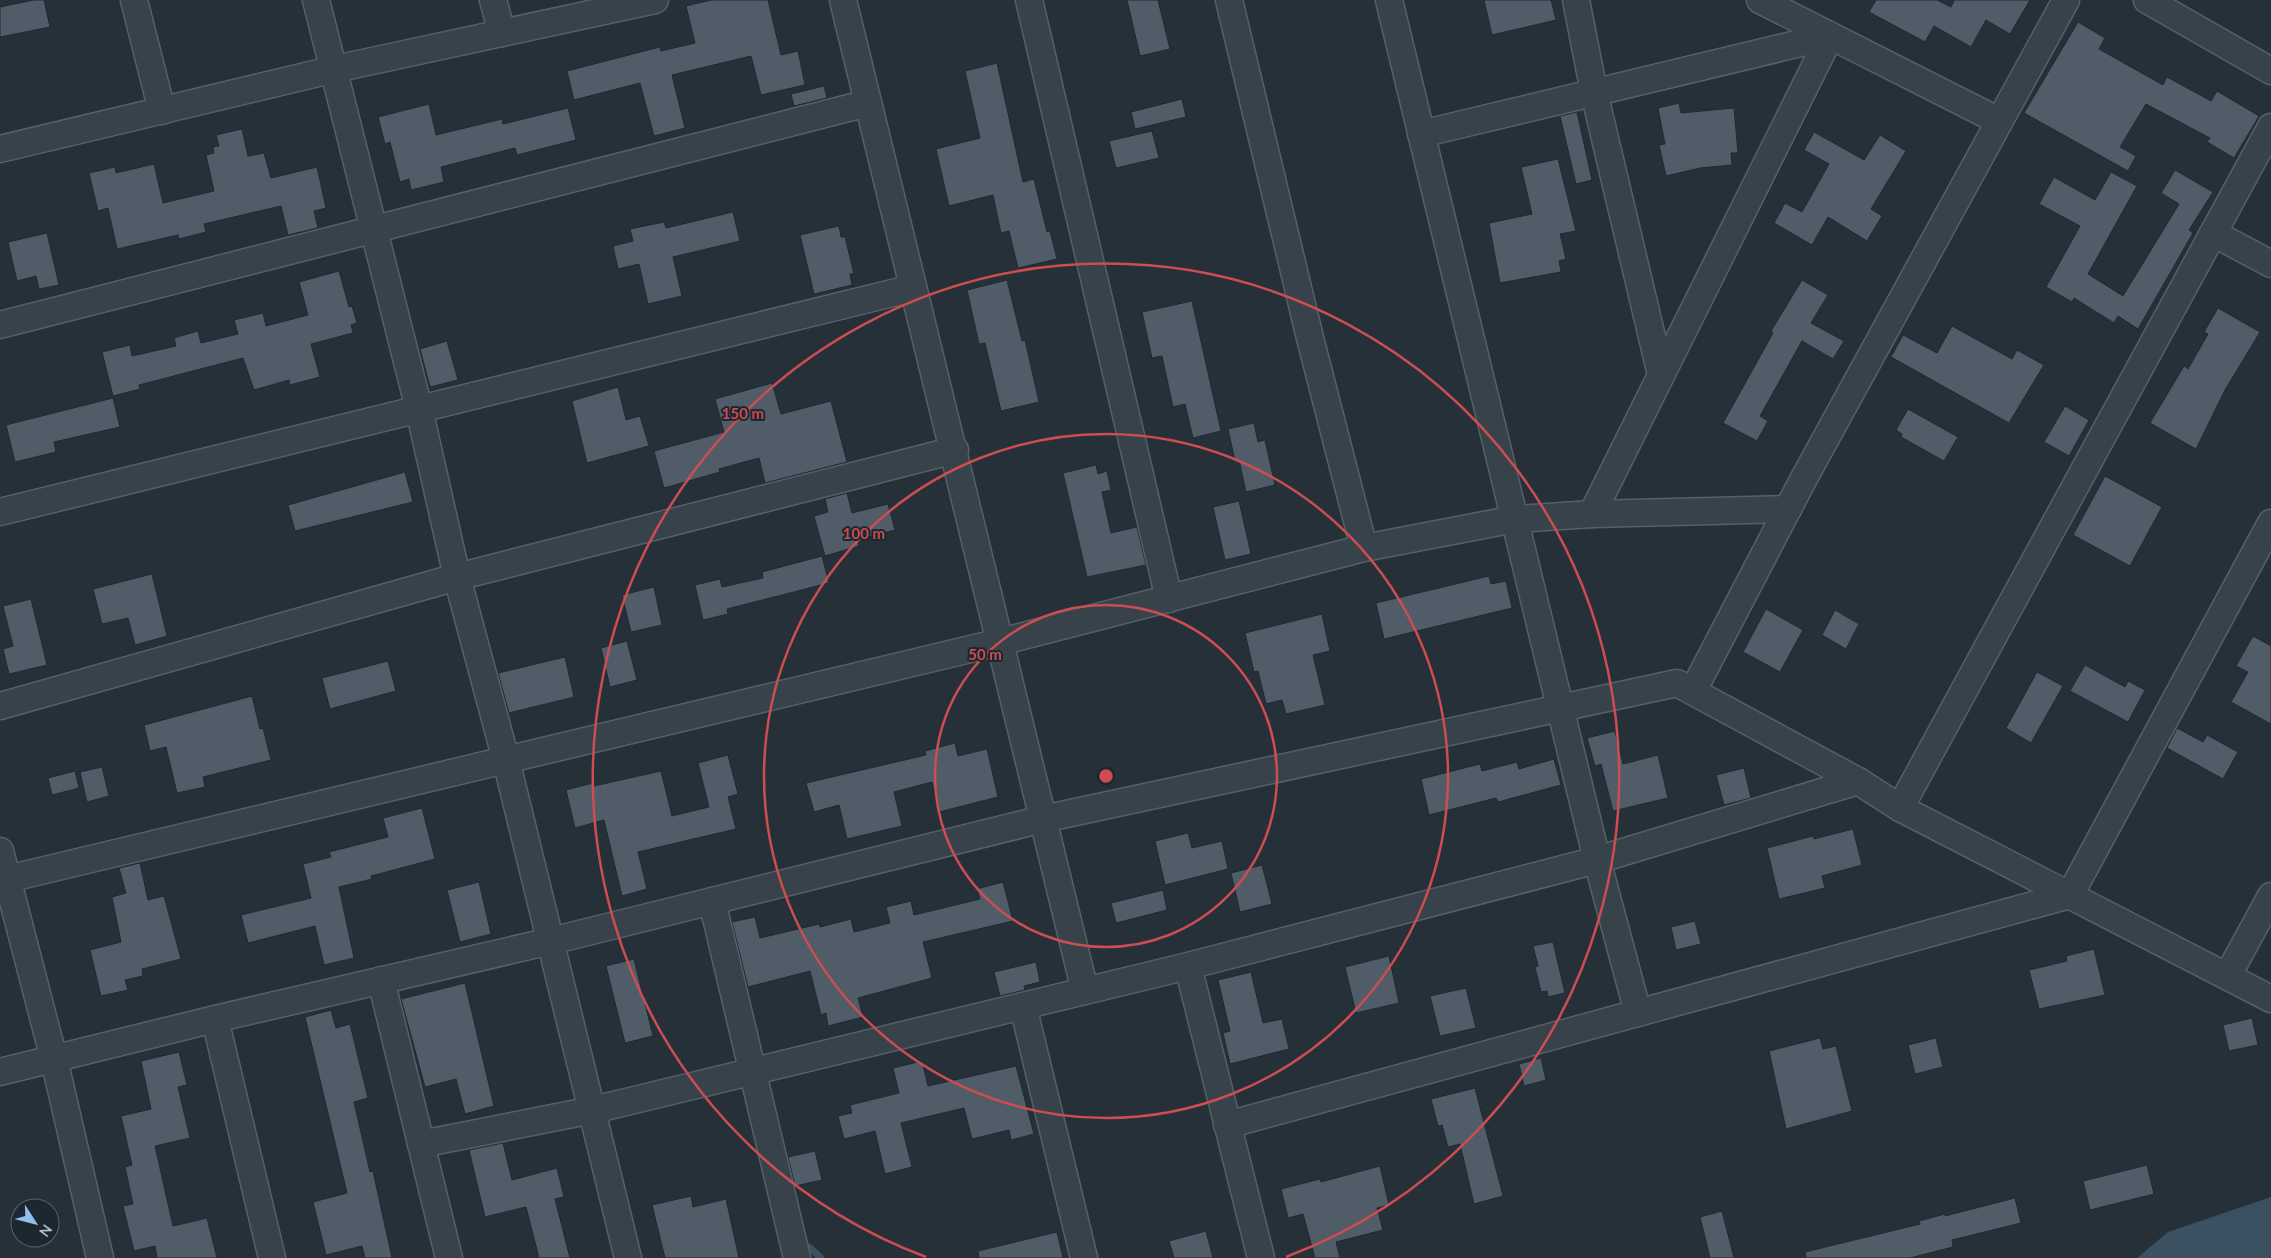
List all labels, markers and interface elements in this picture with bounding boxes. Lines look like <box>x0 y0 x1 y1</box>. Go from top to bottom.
text: 150 m <box>722 404 764 422</box>
text: 100 m <box>843 524 885 542</box>
text: 50 m <box>968 645 1002 663</box>
centre of rings <box>1097 767 1115 785</box>
north arrow <box>10 1198 60 1248</box>
text: N <box>36 1222 56 1240</box>

